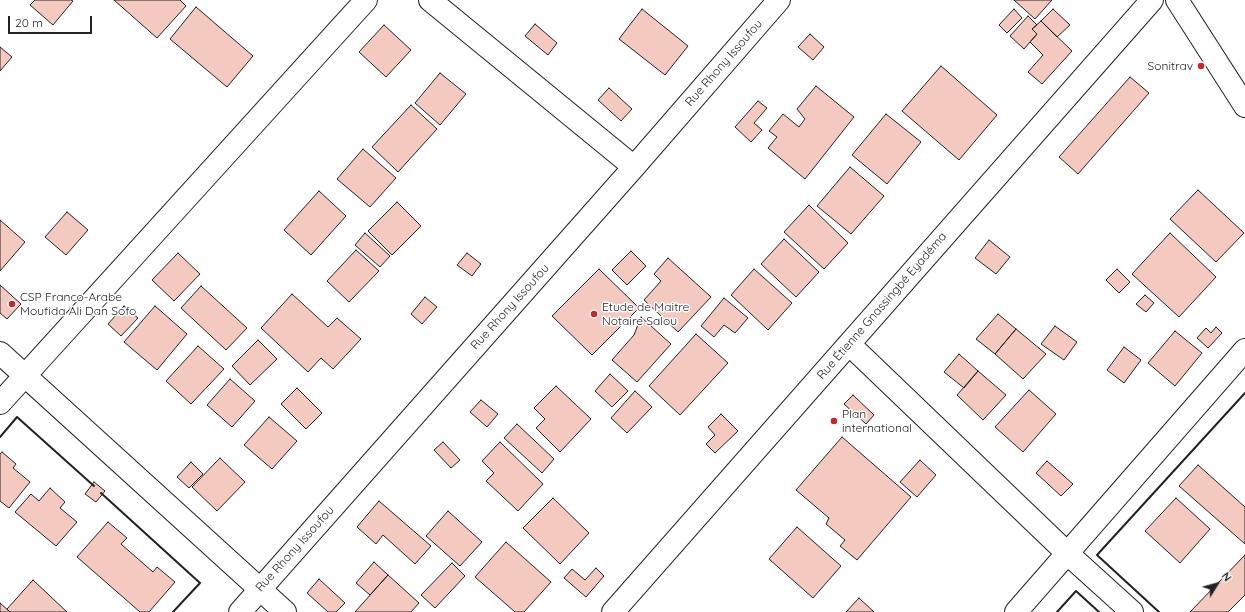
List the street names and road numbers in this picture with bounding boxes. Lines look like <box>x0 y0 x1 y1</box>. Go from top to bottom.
street label: Rue Rhony Issoufou <box>682 17 766 109</box>
street label: Rue Étienne Gnassingbé Eyadéma <box>814 230 950 382</box>
street label: Rue Rhony Issoufou <box>468 261 552 353</box>
street label: Rue Rhony Issoufou <box>253 503 337 595</box>

